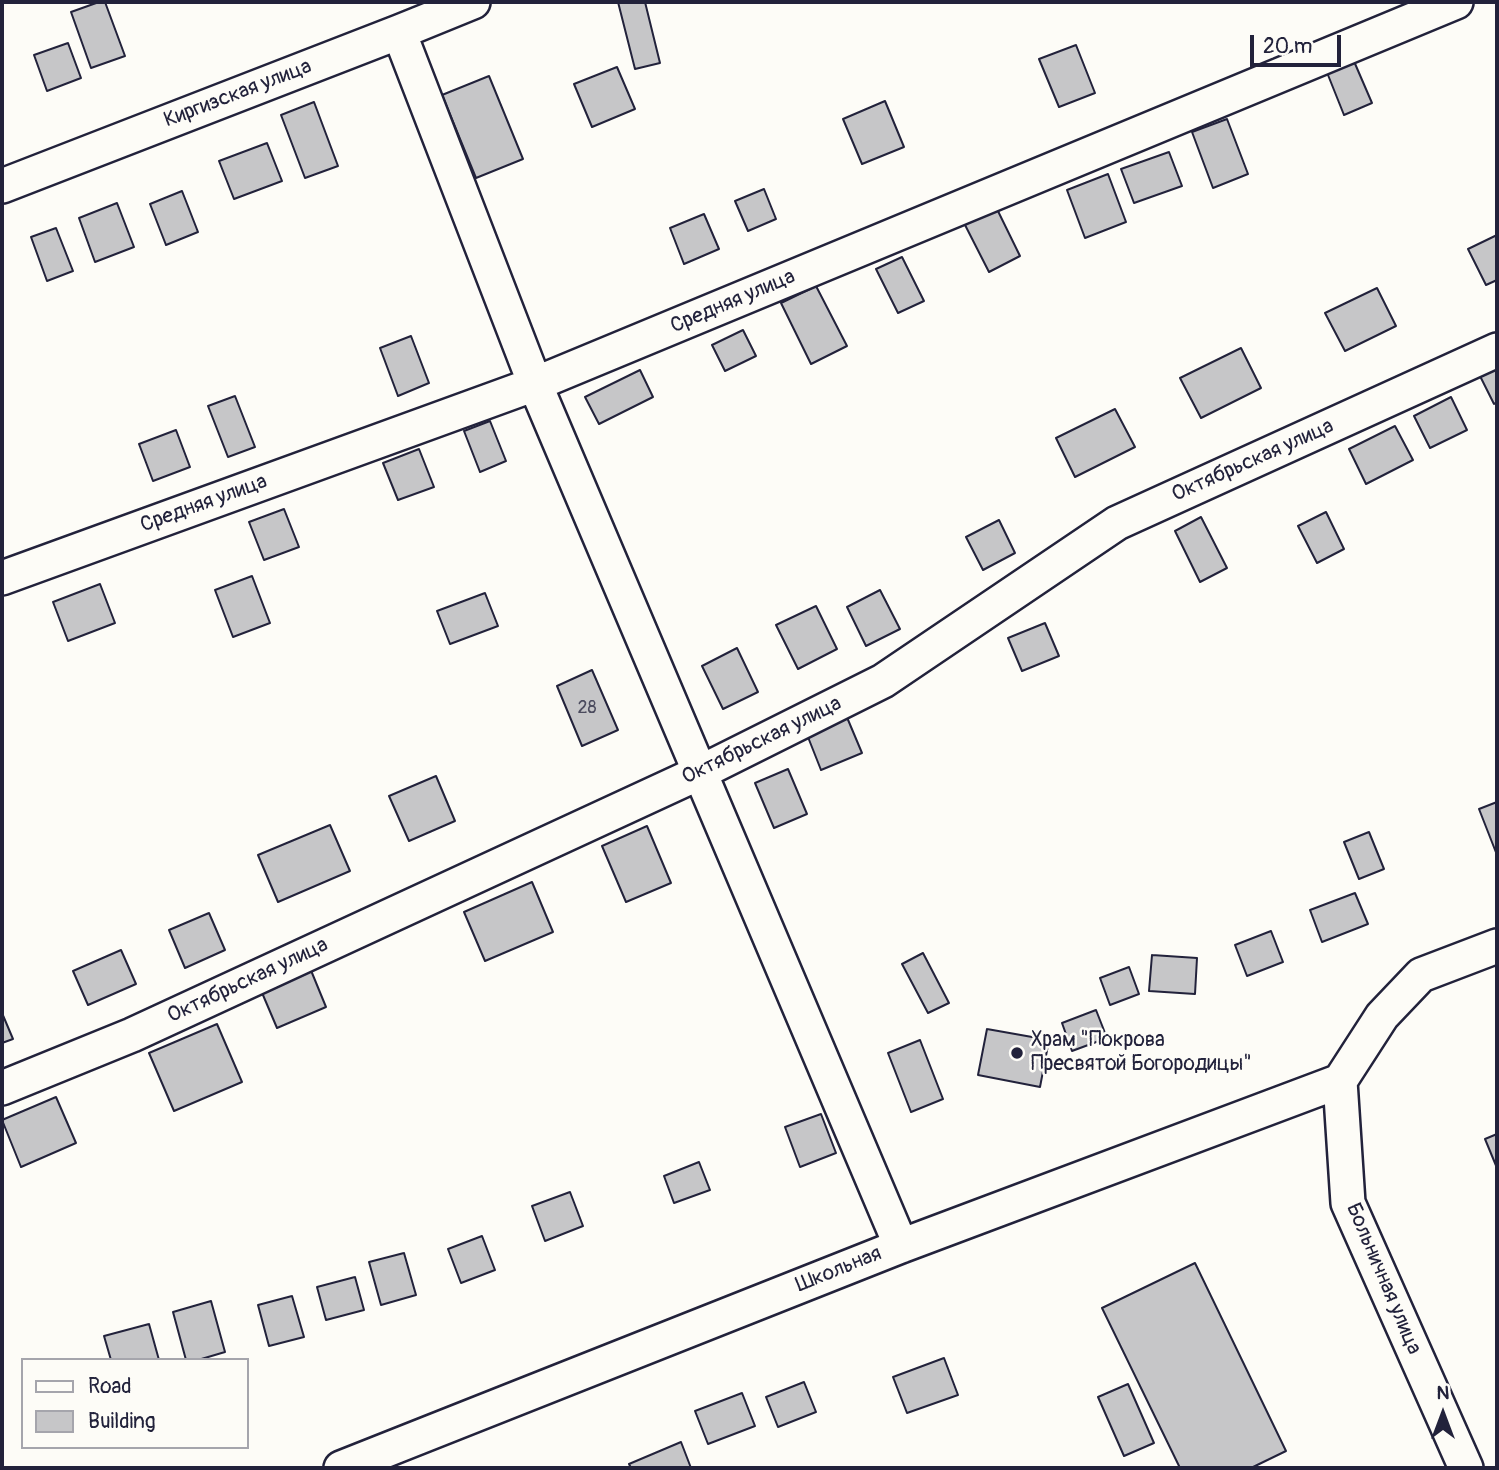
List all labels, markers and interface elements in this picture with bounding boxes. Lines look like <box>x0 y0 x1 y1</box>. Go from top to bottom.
scale bar <box>1254 21 1345 65</box>
text: 20 m <box>1263 33 1312 60</box>
street label: Киргизская улица <box>161 54 315 134</box>
street label: Средняя улица <box>667 264 799 340</box>
street label: Октябрьская улица <box>1168 414 1338 508</box>
street label: Средняя улица <box>137 469 271 539</box>
street label: Октябрьская улица <box>678 691 846 791</box>
house number: 28 <box>577 697 597 719</box>
street label: Октябрьская улица <box>164 933 332 1029</box>
place label: Храм "Покрова Пресвятой Богородицы" <box>1031 1028 1252 1078</box>
marker: Храм "Покрова Пресвятой Богородицы" <box>1009 1045 1025 1061</box>
street label: Больничная улица <box>1340 1200 1426 1358</box>
street label: Школьная <box>793 1241 885 1299</box>
legend <box>21 1358 248 1449</box>
text: Road <box>88 1373 132 1400</box>
north arrow <box>1408 1379 1478 1449</box>
text: N <box>1437 1381 1449 1405</box>
text: Building <box>88 1408 155 1435</box>

